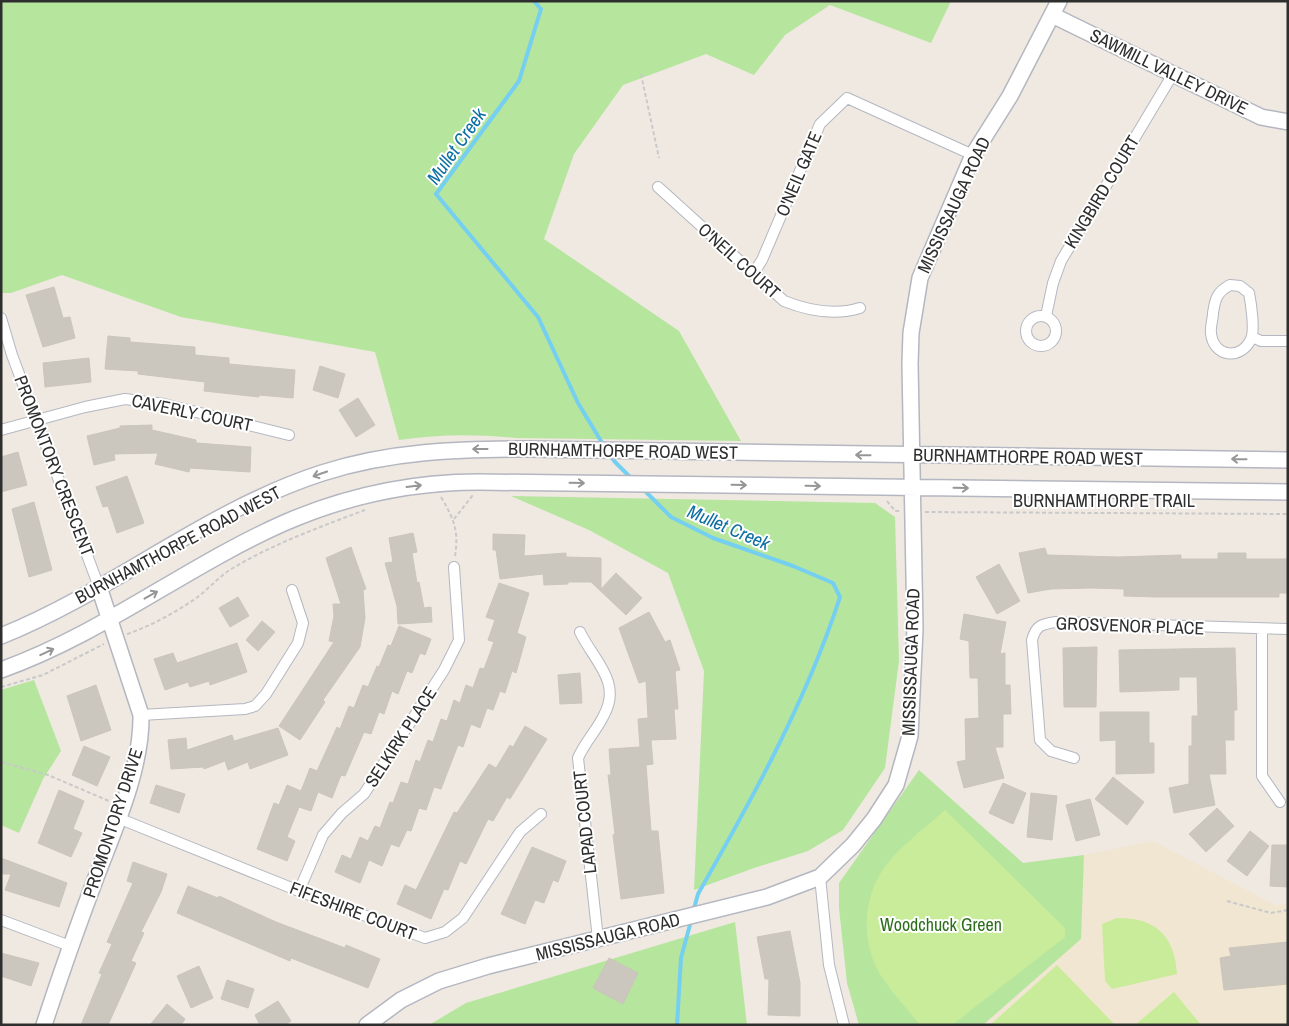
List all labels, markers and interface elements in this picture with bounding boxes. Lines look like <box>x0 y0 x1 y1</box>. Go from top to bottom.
street label: SAWMILL VALLEY DRIVE <box>1086 22 1253 121</box>
water label: Mullet Creek <box>420 102 492 189</box>
street label: O'NEIL GATE <box>769 128 828 220</box>
street label: KINGBIRD COURT <box>1058 131 1145 253</box>
street label: MISSISSAUGA ROAD <box>911 133 996 277</box>
street label: O'NEIL COURT <box>693 217 786 304</box>
street label: PROMONTORY CRESCENT <box>8 372 101 560</box>
street label: CAVERLY COURT <box>129 388 255 438</box>
street label: BURNHAMTHORPE ROAD WEST <box>508 436 738 465</box>
street label: BURNHAMTHORPE ROAD WEST <box>913 442 1143 471</box>
one-way arrow <box>472 444 488 454</box>
one-way arrow <box>855 450 871 460</box>
one-way arrow <box>1231 454 1248 464</box>
one-way arrow <box>313 470 328 479</box>
one-way arrow <box>568 478 584 488</box>
street label: BURNHAMTHORPE ROAD WEST <box>71 480 285 609</box>
one-way arrow <box>730 480 747 490</box>
one-way arrow <box>405 481 421 491</box>
one-way arrow <box>804 481 821 491</box>
one-way arrow <box>952 483 968 493</box>
street label: BURNHAMTHORPE TRAIL <box>1013 488 1195 513</box>
water label: Mullet Creek <box>684 498 775 557</box>
street label: MISSISSAUGA ROAD <box>895 588 926 736</box>
one-way arrow <box>144 590 158 600</box>
street label: GROSVENOR PLACE <box>1055 610 1205 641</box>
one-way arrow <box>39 647 54 657</box>
street label: SELKIRK PLACE <box>359 682 442 792</box>
street label: PROMONTORY DRIVE <box>77 745 148 901</box>
street label: LAPAD COURT <box>567 769 602 875</box>
street label: FIFESHIRE COURT <box>286 875 420 946</box>
street label: MISSISSAUGA ROAD <box>533 907 683 967</box>
park label: Woodchuck Green <box>880 912 1002 937</box>

